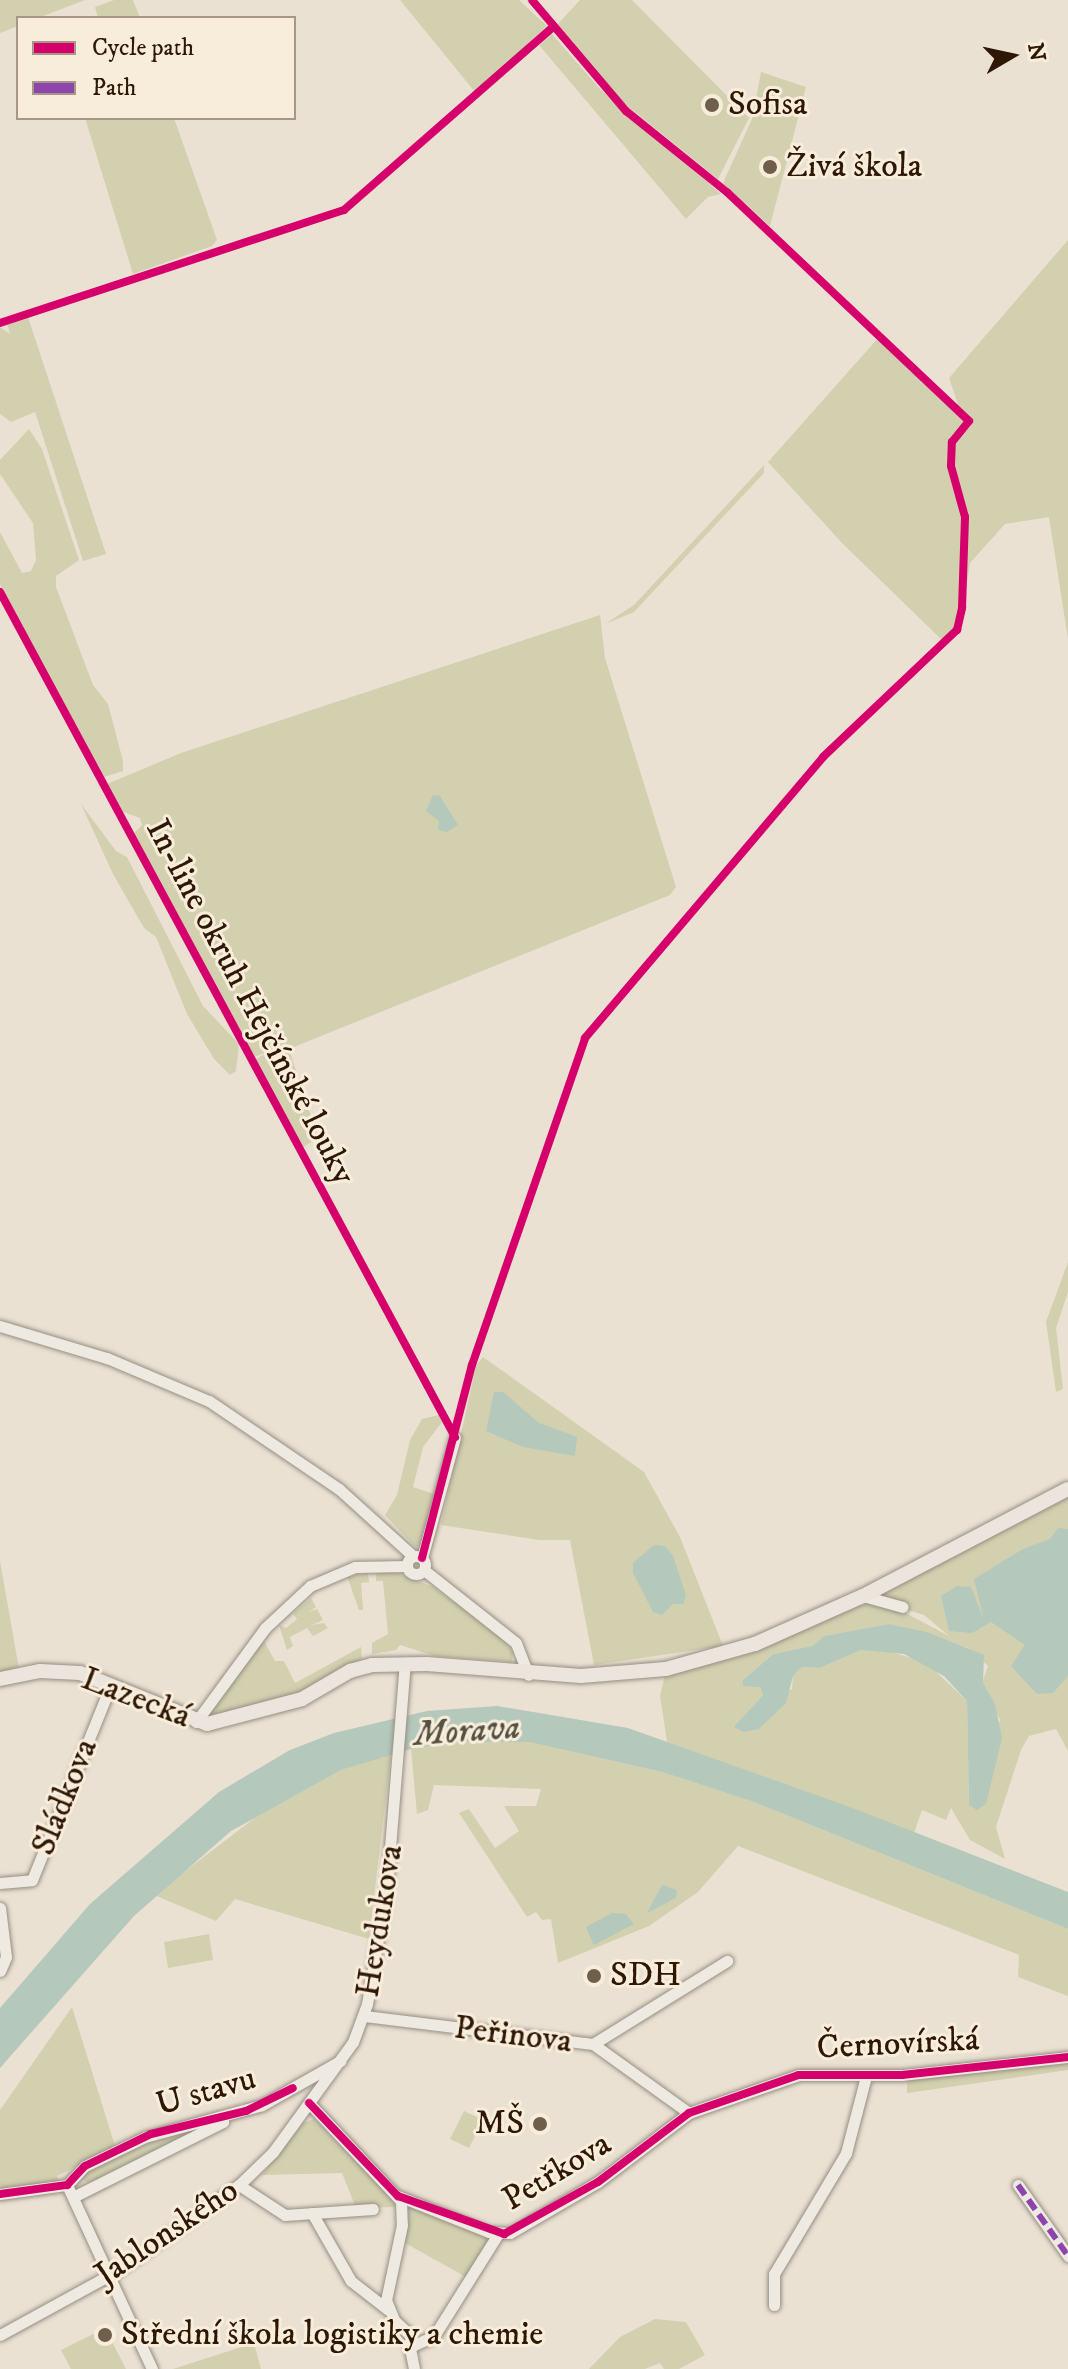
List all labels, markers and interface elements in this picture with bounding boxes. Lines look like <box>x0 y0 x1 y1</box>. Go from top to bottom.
legend <box>16 16 296 120</box>
north arrow <box>972 16 1052 96</box>
text: Cycle path <box>92 33 194 63</box>
text: N <box>1021 41 1051 63</box>
text: Path <box>92 73 136 103</box>
place label: Sofisa <box>728 85 807 125</box>
marker: Sofisa <box>703 96 721 114</box>
place label: Živá škola <box>786 147 922 187</box>
marker: Živá škola <box>761 158 779 176</box>
street label: In-line okruh Hejčínské louky <box>136 812 364 1192</box>
street label: Lazecká <box>76 1659 196 1737</box>
water label: Morava <box>412 1706 522 1756</box>
street label: Sládkova <box>23 1733 107 1861</box>
street label: Heydukova <box>348 1842 412 2000</box>
place label: SDH <box>610 1956 681 1996</box>
marker: SDH <box>585 1967 603 1985</box>
street label: Peřinova <box>452 2008 574 2062</box>
street label: Černovírská <box>816 2019 980 2069</box>
street label: U stavu <box>152 2058 260 2126</box>
place label: MŠ <box>475 2104 524 2144</box>
marker: MŠ <box>531 2115 549 2133</box>
street label: Petřkova <box>495 2124 619 2220</box>
street label: Jablonského <box>88 2170 246 2296</box>
place label: Střední škola logistiky a chemie <box>121 2315 543 2355</box>
marker: Střední škola logistiky a chemie <box>96 2326 114 2344</box>

